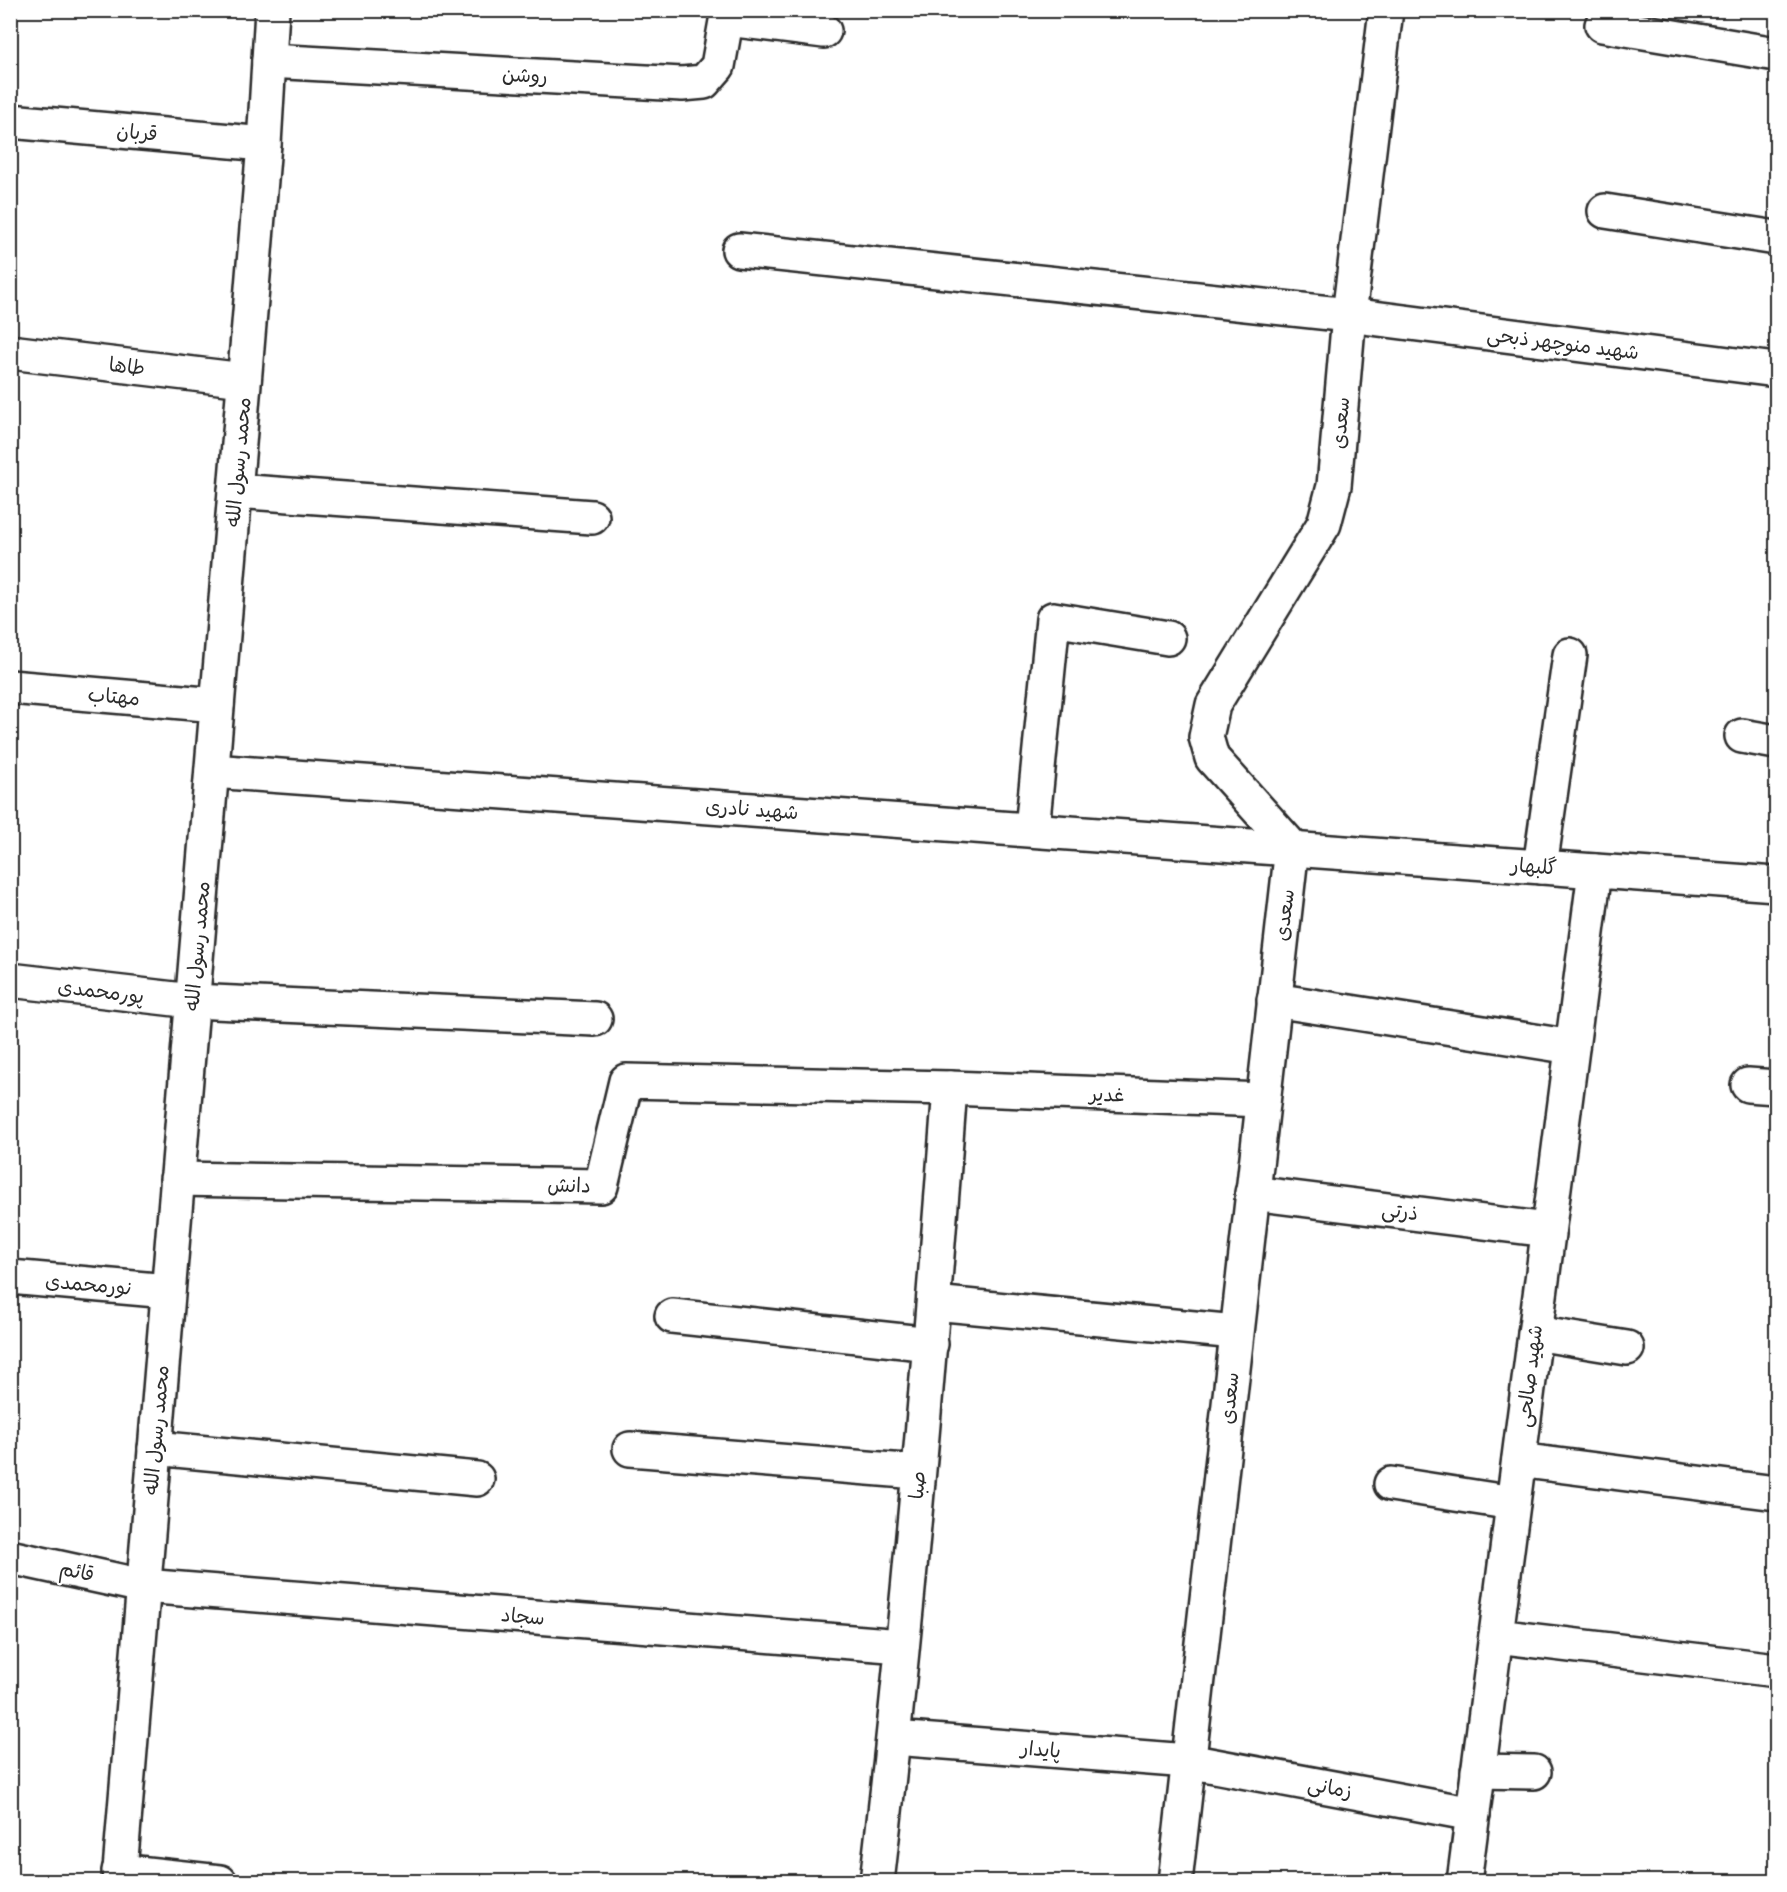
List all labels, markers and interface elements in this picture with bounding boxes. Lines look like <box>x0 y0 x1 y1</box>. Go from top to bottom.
street label: روشن <box>501 66 548 91</box>
street label: قربان <box>115 121 158 149</box>
street label: شهید منوچهر ذبحی <box>1485 326 1640 367</box>
street label: طاها <box>107 355 146 383</box>
street label: محمد رسول الله <box>223 396 259 528</box>
street label: سعدی <box>1330 396 1357 450</box>
street label: مهتاب <box>87 685 141 713</box>
street label: شهید نادری <box>704 797 799 827</box>
street label: گلبهار <box>1508 853 1557 883</box>
street label: محمد رسول الله <box>182 880 218 1012</box>
street label: سعدی <box>1273 888 1302 943</box>
street label: پورمحمدی <box>56 978 145 1011</box>
street label: غدیر <box>1087 1085 1125 1110</box>
street label: دانش <box>547 1176 591 1200</box>
street label: ذرتی <box>1380 1201 1419 1228</box>
street label: نورمحمدی <box>44 1272 133 1303</box>
street label: شهید صالحی <box>1514 1324 1550 1429</box>
street label: محمد رسول الله <box>141 1364 177 1496</box>
street label: سعدی <box>1218 1371 1247 1425</box>
street label: صبا <box>907 1470 933 1501</box>
street label: قائم <box>57 1559 96 1589</box>
street label: سجاد <box>500 1605 546 1633</box>
street label: پایدار <box>1018 1738 1062 1766</box>
street label: زمانی <box>1305 1774 1354 1806</box>

